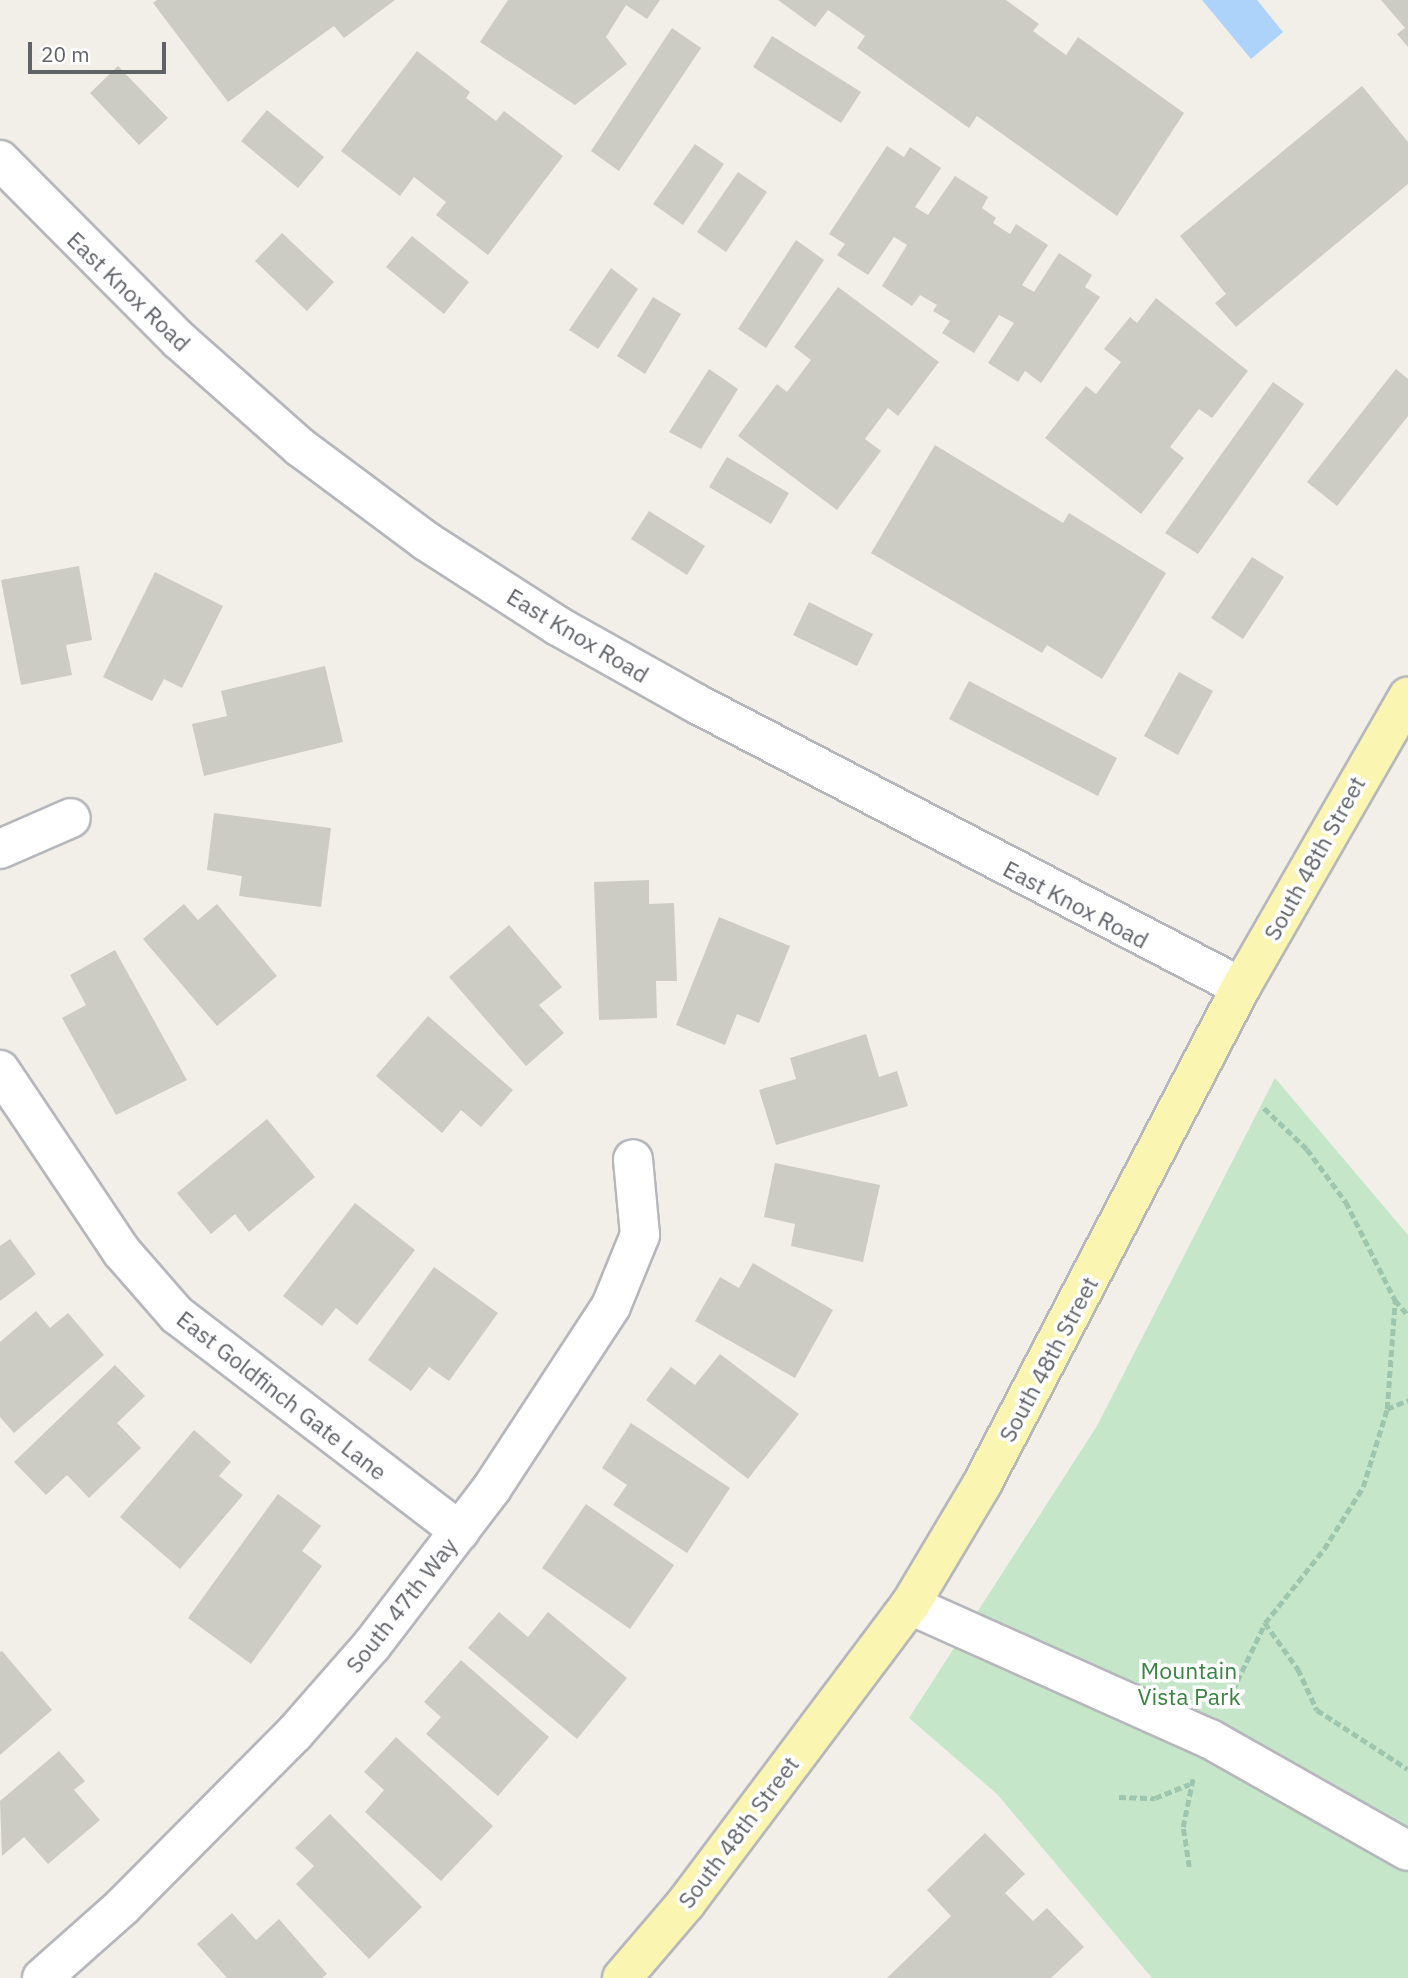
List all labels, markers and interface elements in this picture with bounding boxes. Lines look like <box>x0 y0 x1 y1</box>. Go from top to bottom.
scale bar <box>32 28 170 72</box>
text: 20 m <box>41 40 90 68</box>
street label: East Knox Road <box>62 225 196 357</box>
street label: East Knox Road <box>502 582 654 688</box>
street label: South 48th Street <box>1258 771 1370 945</box>
street label: East Knox Road <box>999 854 1153 954</box>
street label: South 48th Street <box>993 1272 1103 1446</box>
street label: East Goldfinch Gate Lane <box>172 1305 392 1485</box>
street label: South 47th Way <box>340 1532 462 1678</box>
park label: Mountain Vista Park <box>1137 1656 1241 1710</box>
street label: South 48th Street <box>672 1751 804 1913</box>

